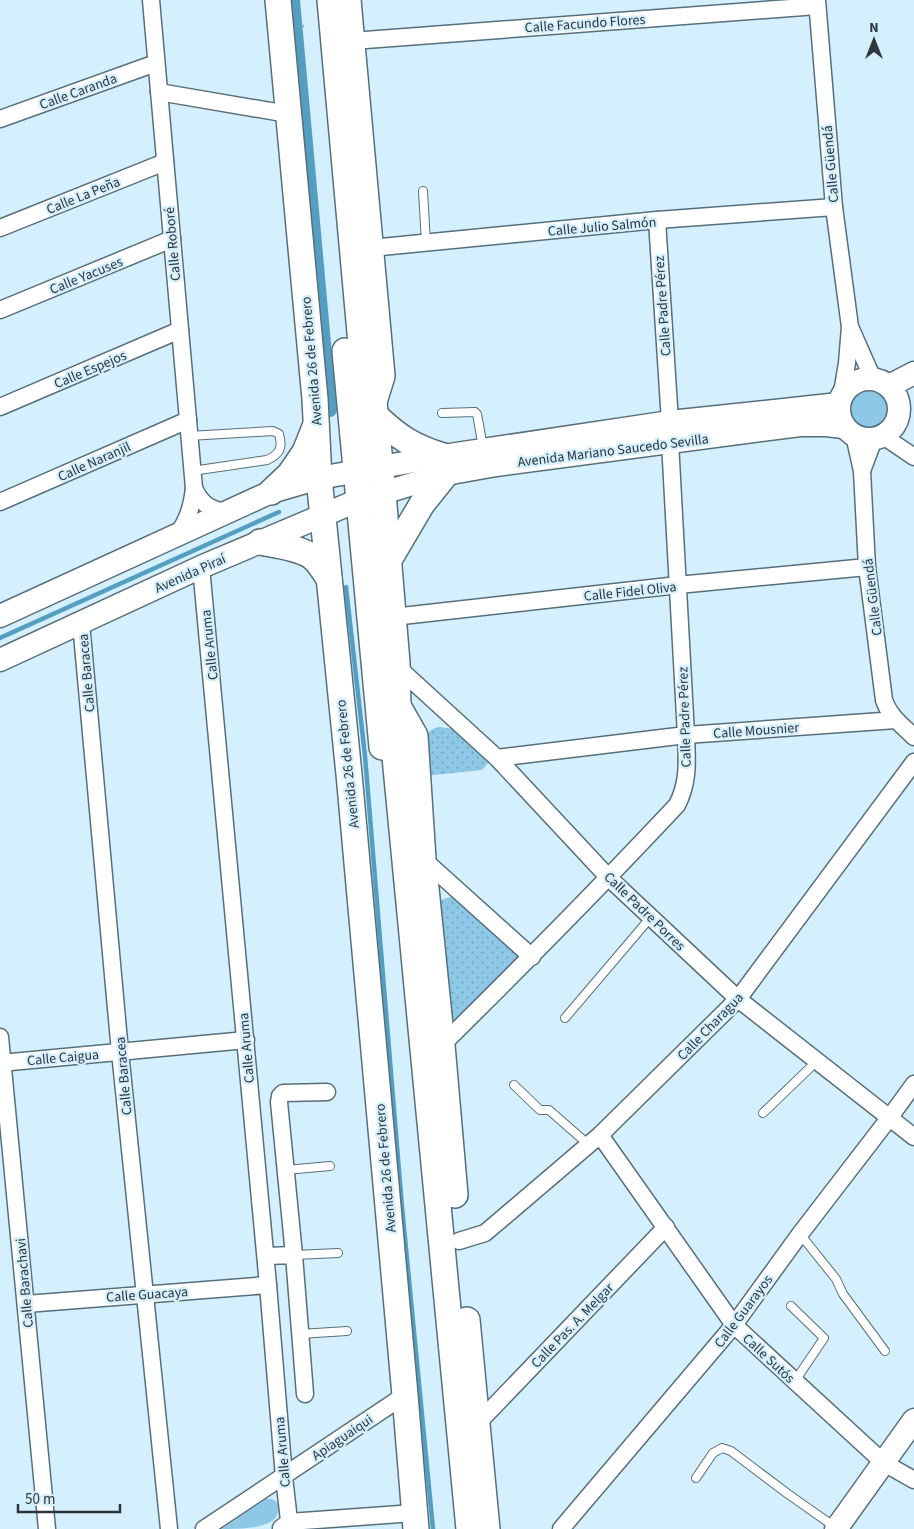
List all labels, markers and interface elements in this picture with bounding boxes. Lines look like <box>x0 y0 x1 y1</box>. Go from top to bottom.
street label: Calle Facundo Flores <box>524 10 646 38</box>
north arrow <box>849 15 899 65</box>
text: N <box>869 18 879 38</box>
street label: Calle Caranda <box>37 69 120 115</box>
street label: Calle Güendá <box>818 124 844 203</box>
street label: Calle La Peña <box>44 172 123 220</box>
street label: Calle Roboré <box>160 206 186 282</box>
street label: Calle Julio Salmón <box>547 212 657 242</box>
street label: Calle Yacuses <box>47 252 126 300</box>
street label: Calle Padre Pérez <box>650 255 676 357</box>
street label: Avenida 26 de Febrero <box>296 296 328 426</box>
street label: Calle Espejos <box>51 346 130 394</box>
street label: Avenida Mariano Saucedo Sevilla <box>516 429 710 473</box>
street label: Calle Naranjil <box>55 437 134 487</box>
street label: Avenida Piraí <box>152 549 230 599</box>
street label: Calle Güendá <box>858 557 888 637</box>
street label: Calle Fidel Oliva <box>583 577 677 607</box>
street label: Calle Aruma <box>196 609 224 681</box>
street label: Calle Baracea <box>74 633 100 713</box>
street label: Calle Padre Pérez <box>673 666 697 768</box>
street label: Avenida 26 de Febrero <box>331 699 365 829</box>
street label: Calle Mousnier <box>712 718 800 744</box>
street label: Calle Padre Porres <box>599 868 690 956</box>
street label: Calle Charagua <box>673 988 748 1065</box>
street label: Calle Aruma <box>234 1012 260 1084</box>
street label: Calle Baracea <box>111 1036 137 1116</box>
street label: Calle Caigua <box>26 1045 100 1071</box>
street label: Avenida 26 de Febrero <box>370 1103 402 1233</box>
street label: Calle Barachavi <box>11 1237 39 1329</box>
street label: Calle Guarayos <box>710 1271 778 1352</box>
street label: Calle Pas. A. Melgar <box>527 1278 619 1373</box>
street label: Calle Guacaya <box>106 1282 189 1308</box>
street label: Calle Sutós <box>738 1329 799 1388</box>
street label: Apiaguaiqui <box>308 1410 377 1466</box>
street label: Calle Aruma <box>270 1416 296 1488</box>
scale bar <box>18 1482 120 1514</box>
text: 50 m <box>25 1489 55 1510</box>

